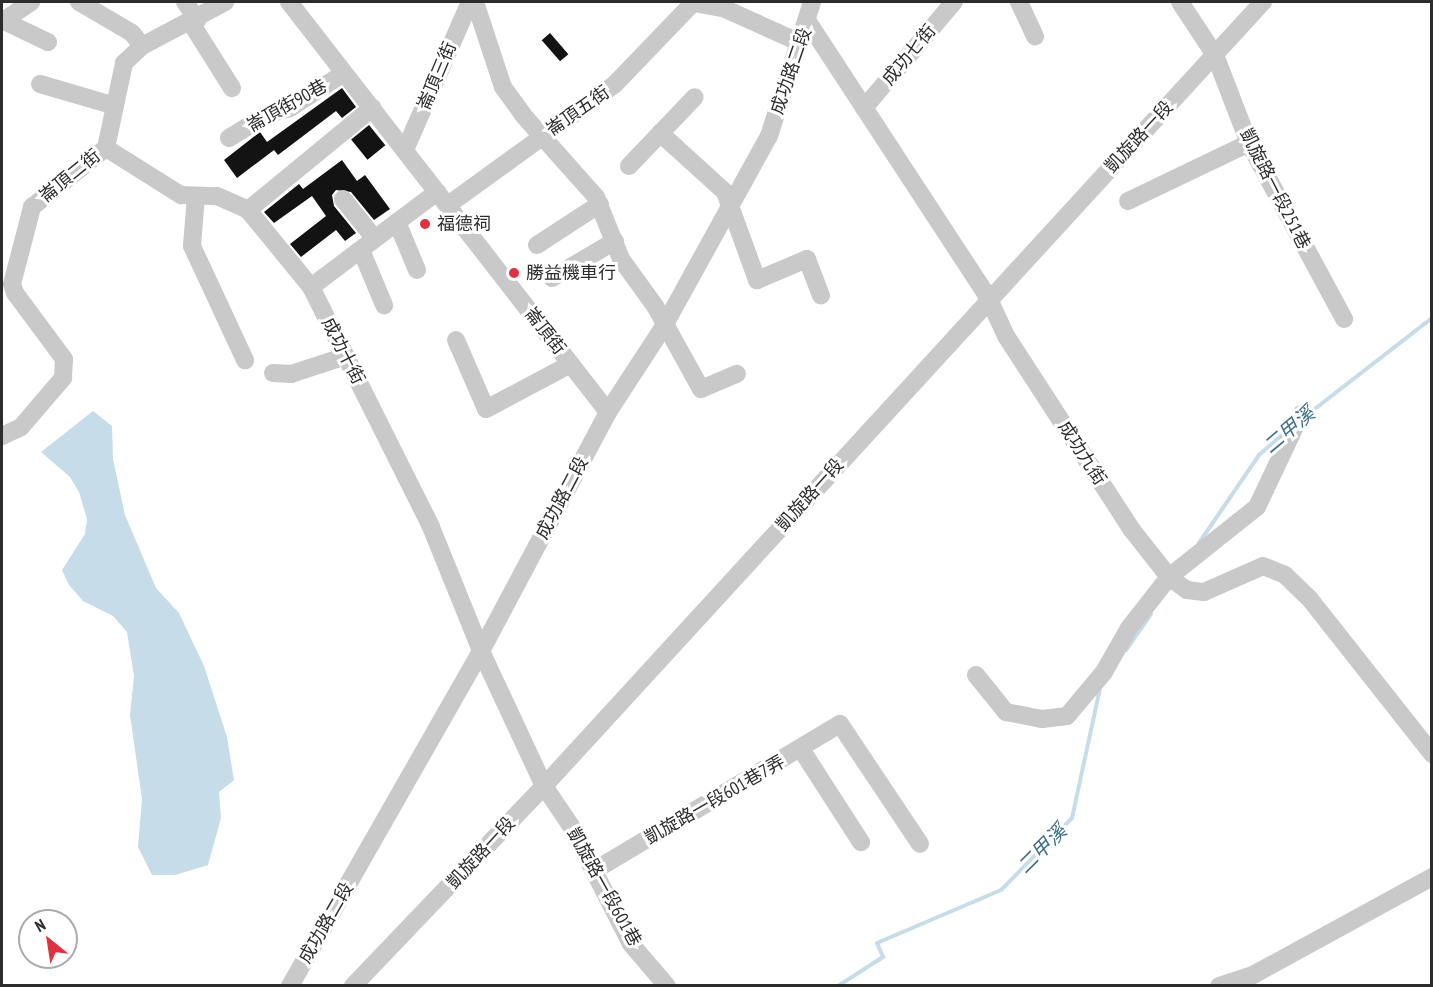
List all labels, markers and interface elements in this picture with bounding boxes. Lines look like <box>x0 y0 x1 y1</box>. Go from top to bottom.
street label: 成功七街 <box>878 20 940 90</box>
street label: 成功路二段 <box>766 25 816 117</box>
street label: 崙頂三街 <box>413 39 461 113</box>
street label: 崙頂街90巷 <box>243 75 331 137</box>
street label: 崙頂五街 <box>542 82 614 140</box>
street label: 凱旋路一段 <box>1100 97 1178 177</box>
street label: 凱旋路一段251巷 <box>1235 125 1315 253</box>
street label: 崙頂二街 <box>35 145 105 207</box>
place label: 福德祠 <box>437 213 491 235</box>
marker: 福德祠 <box>418 217 432 231</box>
place label: 勝益機車行 <box>526 262 616 284</box>
marker: 勝益機車行 <box>507 266 521 280</box>
street label: 崙頂街 <box>520 303 570 359</box>
street label: 成功十街 <box>317 314 369 388</box>
water label: 二甲溪 <box>1258 402 1320 458</box>
street label: 成功九街 <box>1053 417 1111 489</box>
street label: 成功路二段 <box>531 453 593 543</box>
street label: 凱旋路一段 <box>772 454 848 536</box>
street label: 凱旋路一段601巷7弄 <box>641 751 789 849</box>
street label: 凱旋路一段 <box>442 813 520 893</box>
water label: 二甲溪 <box>1012 819 1072 879</box>
street label: 凱旋路一段601巷 <box>562 824 646 950</box>
street label: 成功路二段 <box>294 879 358 967</box>
north arrow <box>18 909 78 969</box>
text: N <box>31 914 49 936</box>

